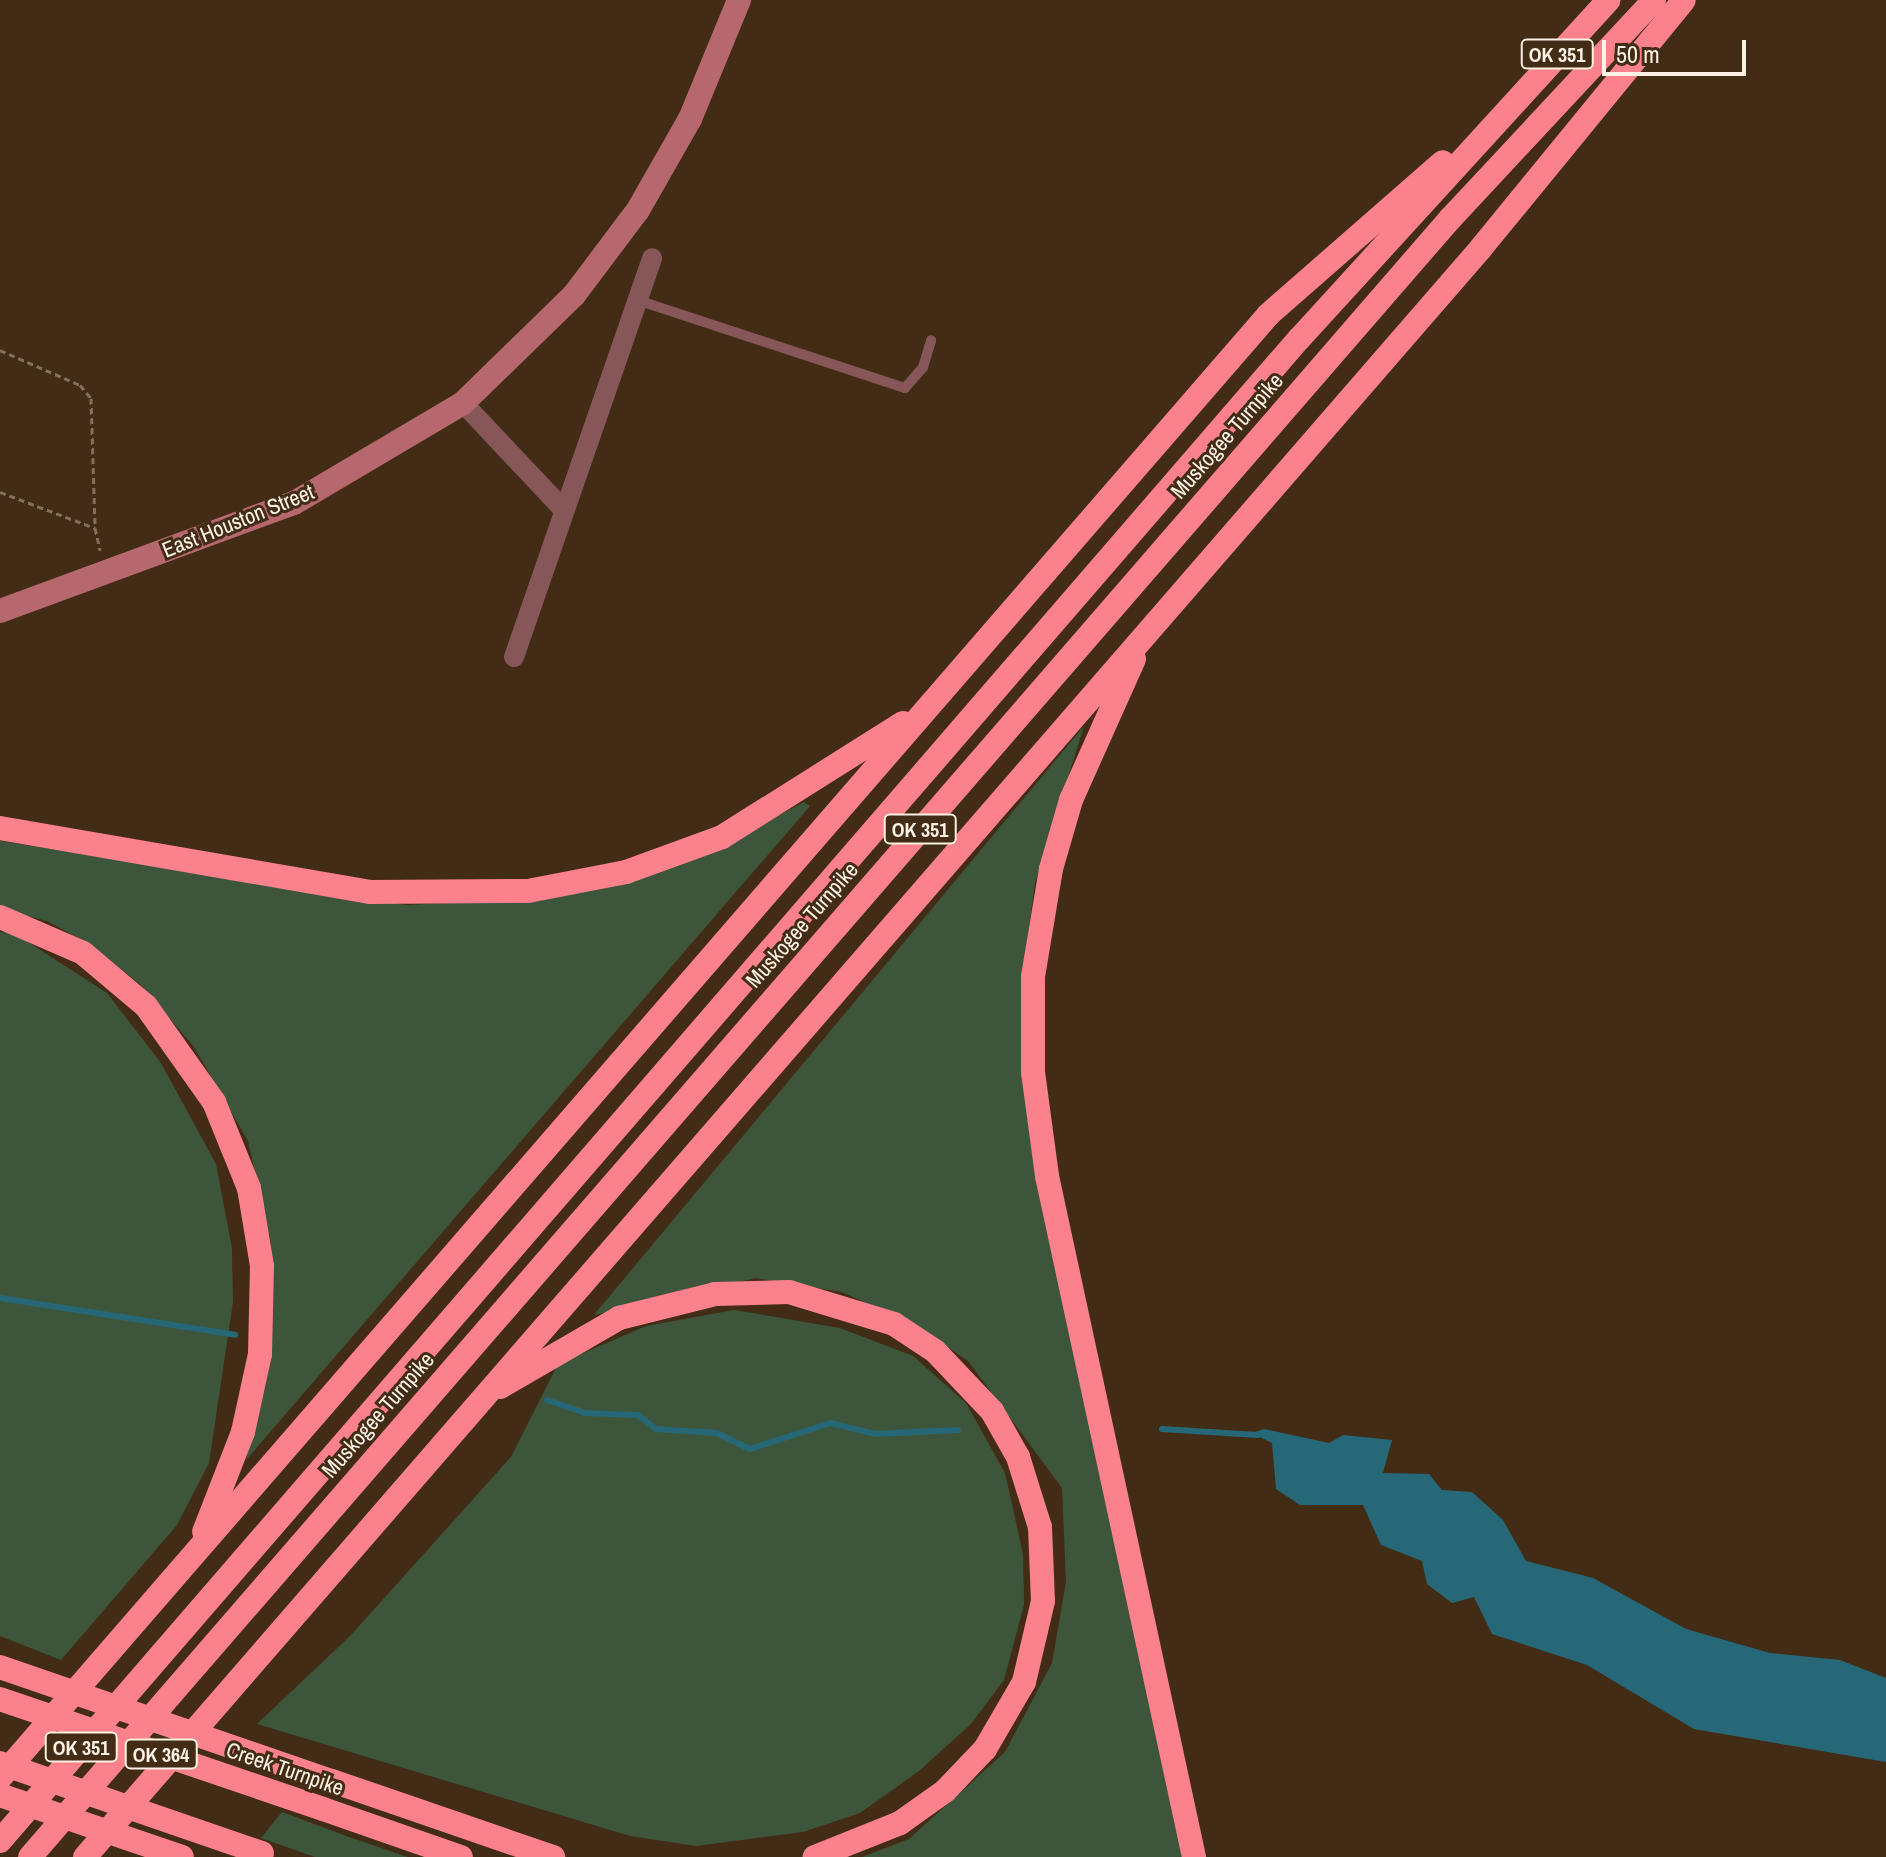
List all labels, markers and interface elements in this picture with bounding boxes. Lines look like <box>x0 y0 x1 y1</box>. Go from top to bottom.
scale bar <box>1606 24 1750 74</box>
road number: OK 351 <box>1519 38 1595 70</box>
text: 50 m <box>1616 38 1660 70</box>
street label: Muskogee Turnpike <box>1165 368 1289 504</box>
street label: East Houston Street <box>158 479 318 563</box>
road number: OK 351 <box>882 813 958 845</box>
street label: Muskogee Turnpike <box>740 857 864 993</box>
street label: Muskogee Turnpike <box>316 1347 440 1483</box>
road number: OK 351 <box>43 1731 119 1763</box>
street label: Creek Turnpike <box>223 1737 347 1801</box>
road number: OK 364 <box>123 1738 199 1770</box>

